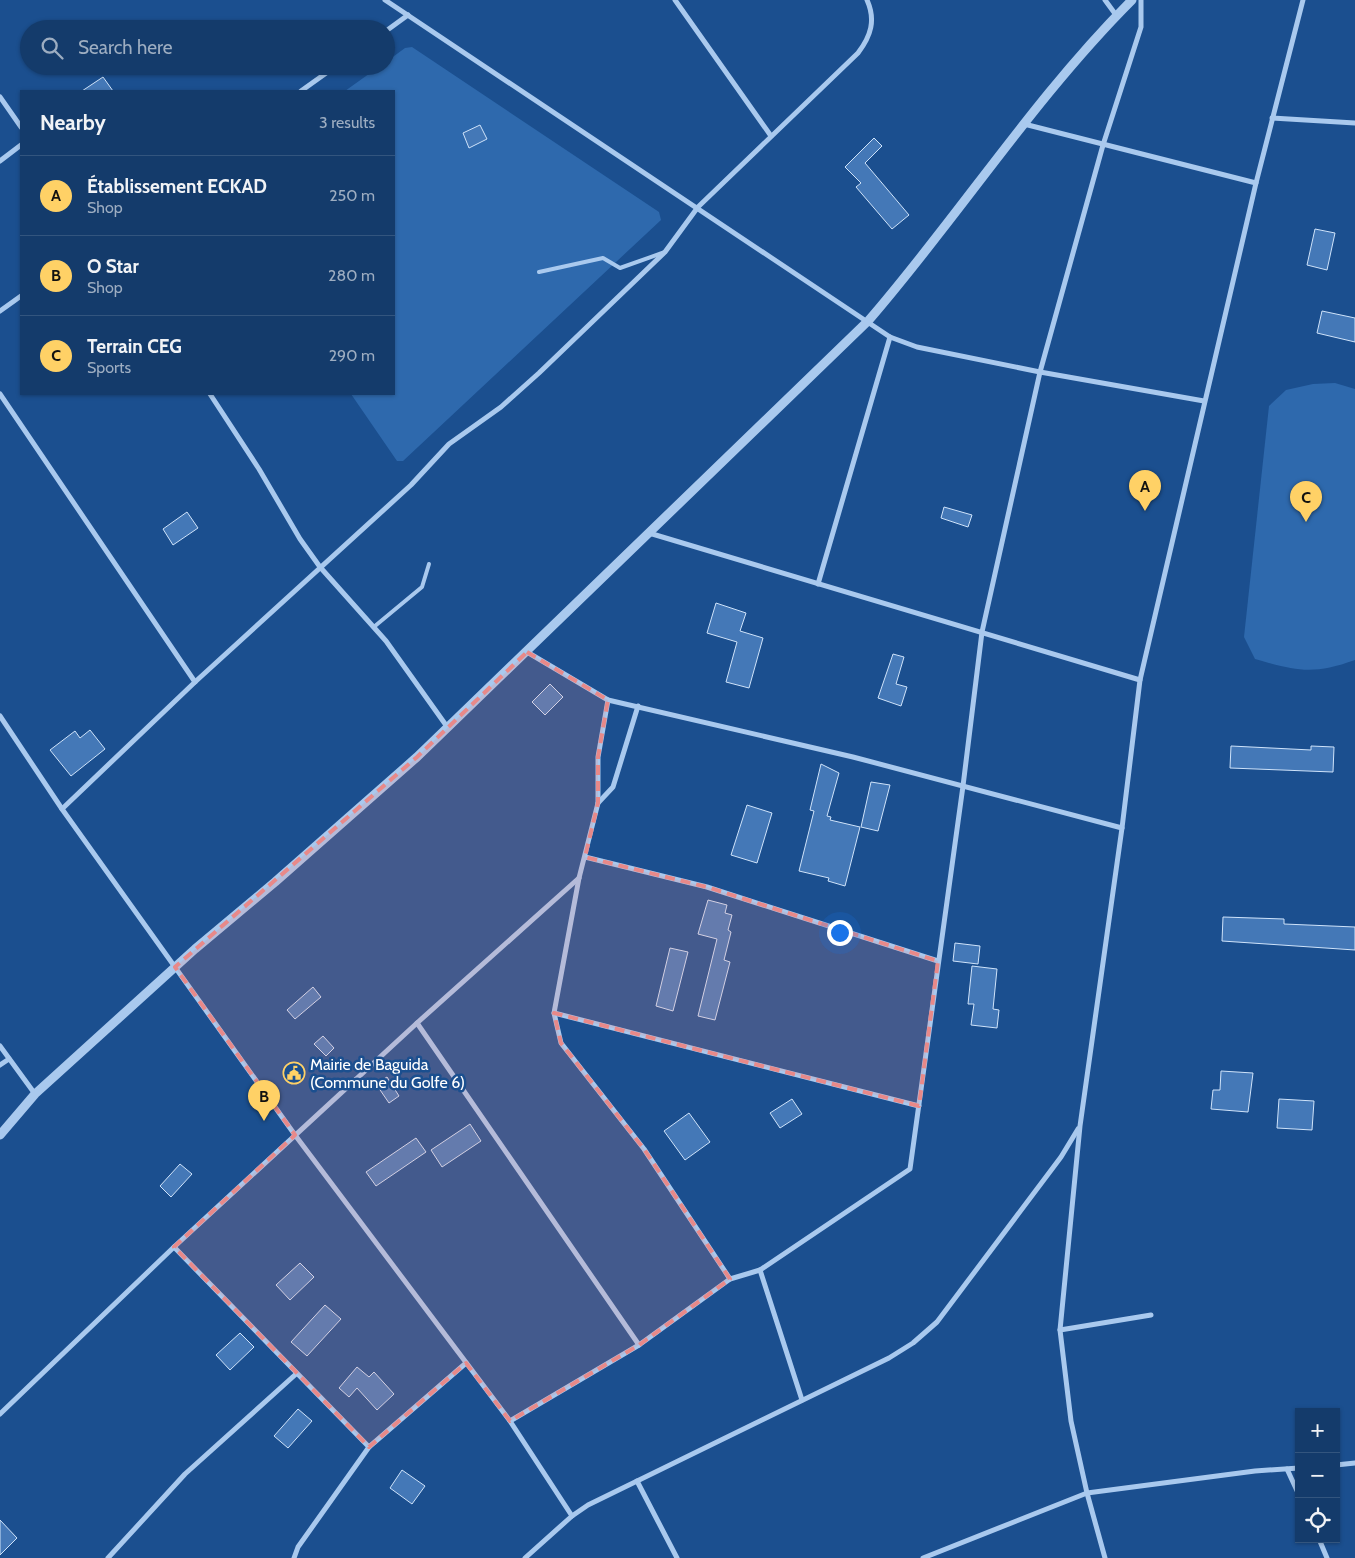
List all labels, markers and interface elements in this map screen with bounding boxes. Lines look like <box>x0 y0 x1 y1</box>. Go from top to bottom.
search box <box>20 20 395 75</box>
icon: search <box>38 34 66 62</box>
text: Search here <box>78 36 172 59</box>
text: Nearby <box>40 110 106 135</box>
text: 3 results <box>319 113 375 132</box>
text: Établissement ECKAD <box>87 175 267 198</box>
text: A <box>51 186 61 205</box>
text: 250 m <box>329 186 375 205</box>
text: Shop <box>87 198 123 217</box>
text: O Star <box>87 255 139 278</box>
text: B <box>51 266 61 285</box>
text: 280 m <box>328 266 375 285</box>
text: Shop <box>87 278 123 297</box>
text: Terrain CEG <box>87 335 182 358</box>
text: C <box>51 346 61 365</box>
text: 290 m <box>329 346 375 365</box>
text: Sports <box>87 358 131 377</box>
pin: A <box>1129 470 1161 511</box>
pin: C <box>1290 481 1322 522</box>
your location <box>827 920 853 946</box>
place label: Mairie de Baguida (Commune du Golfe 6) <box>310 1055 465 1092</box>
public building icon: Mairie de Baguida (Commune du Golfe 6) <box>282 1061 306 1085</box>
pin: B <box>248 1080 280 1121</box>
map controls <box>1295 1408 1340 1543</box>
button: + <box>1295 1408 1340 1453</box>
button: − <box>1295 1453 1340 1498</box>
button: locate <box>1295 1498 1340 1543</box>

